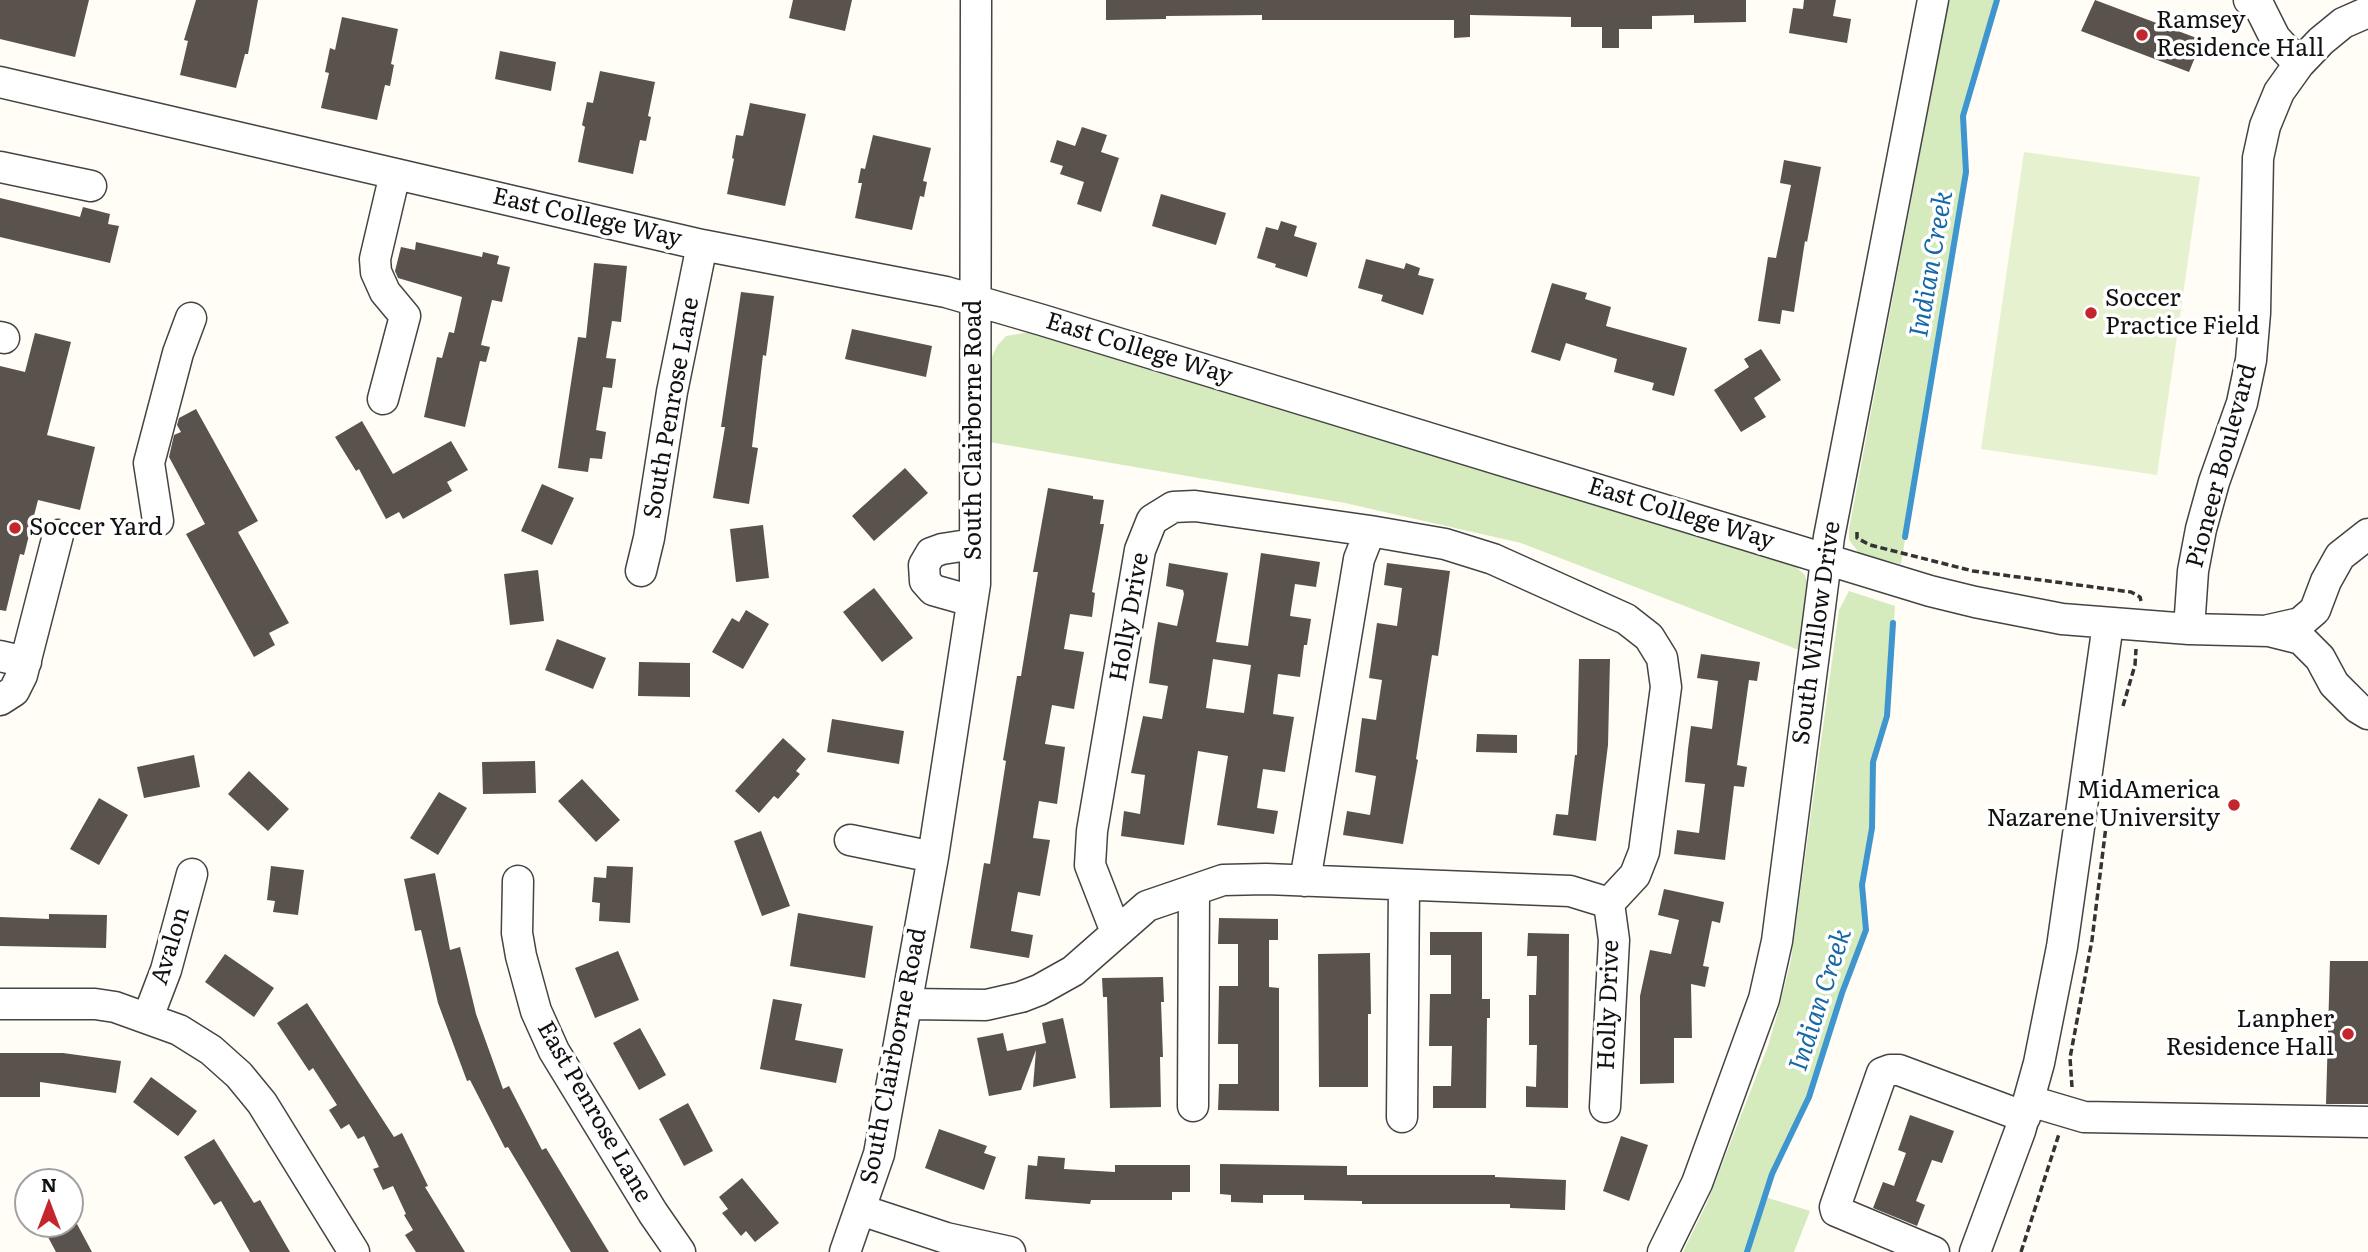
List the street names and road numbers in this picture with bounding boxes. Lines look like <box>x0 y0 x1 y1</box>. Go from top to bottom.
street label: East College Way <box>490 182 684 254</box>
street label: South Penrose Lane <box>638 295 706 521</box>
street label: South Clairborne Road <box>960 300 988 560</box>
street label: East College Way <box>1042 307 1236 391</box>
street label: Pioneer Boulevard <box>2181 361 2263 571</box>
street label: East College Way <box>1584 472 1778 556</box>
street label: South Willow Drive <box>1787 520 1847 746</box>
street label: Holly Drive <box>1104 550 1156 684</box>
street label: Avalon <box>146 904 196 988</box>
street label: South Clairborne Road <box>855 925 933 1187</box>
street label: Holly Drive <box>1592 939 1626 1071</box>
street label: East Penrose Lane <box>530 1016 658 1208</box>

